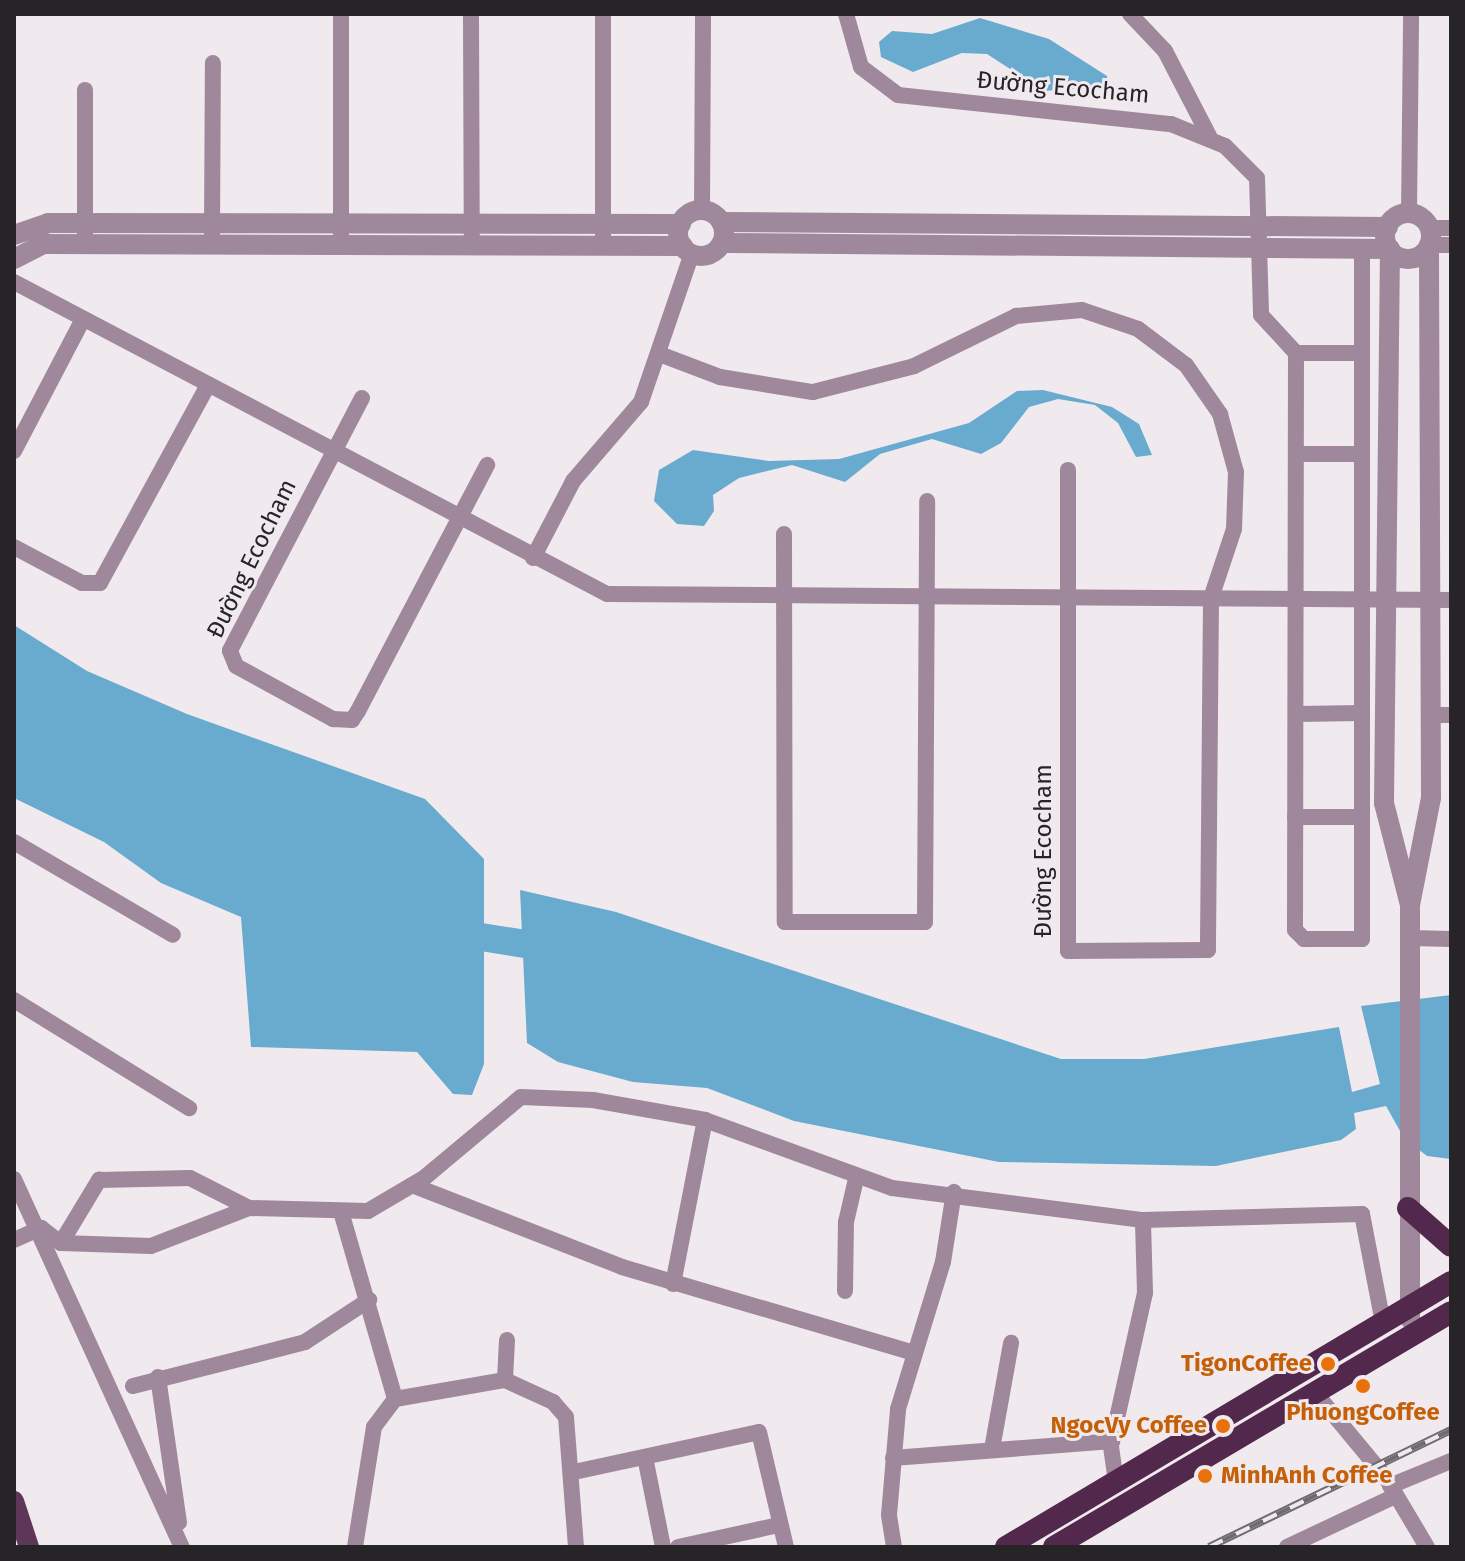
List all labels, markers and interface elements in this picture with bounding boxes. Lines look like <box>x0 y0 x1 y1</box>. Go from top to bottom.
street label: Đường Ecocham <box>975 66 1151 110</box>
street label: Đường Ecocham <box>201 475 303 643</box>
street label: Đường Ecocham <box>1030 764 1058 938</box>
place label: TigonCoffee <box>1181 1350 1312 1378</box>
marker: TigonCoffee <box>1319 1355 1337 1373</box>
marker: PhuongCoffee <box>1354 1377 1372 1395</box>
place label: PhuongCoffee <box>1286 1399 1440 1427</box>
place label: NgocVy Coffee <box>1051 1412 1207 1440</box>
marker: NgocVy Coffee <box>1214 1417 1232 1435</box>
place label: MinhAnh Coffee <box>1221 1462 1393 1490</box>
marker: MinhAnh Coffee <box>1196 1467 1214 1485</box>

